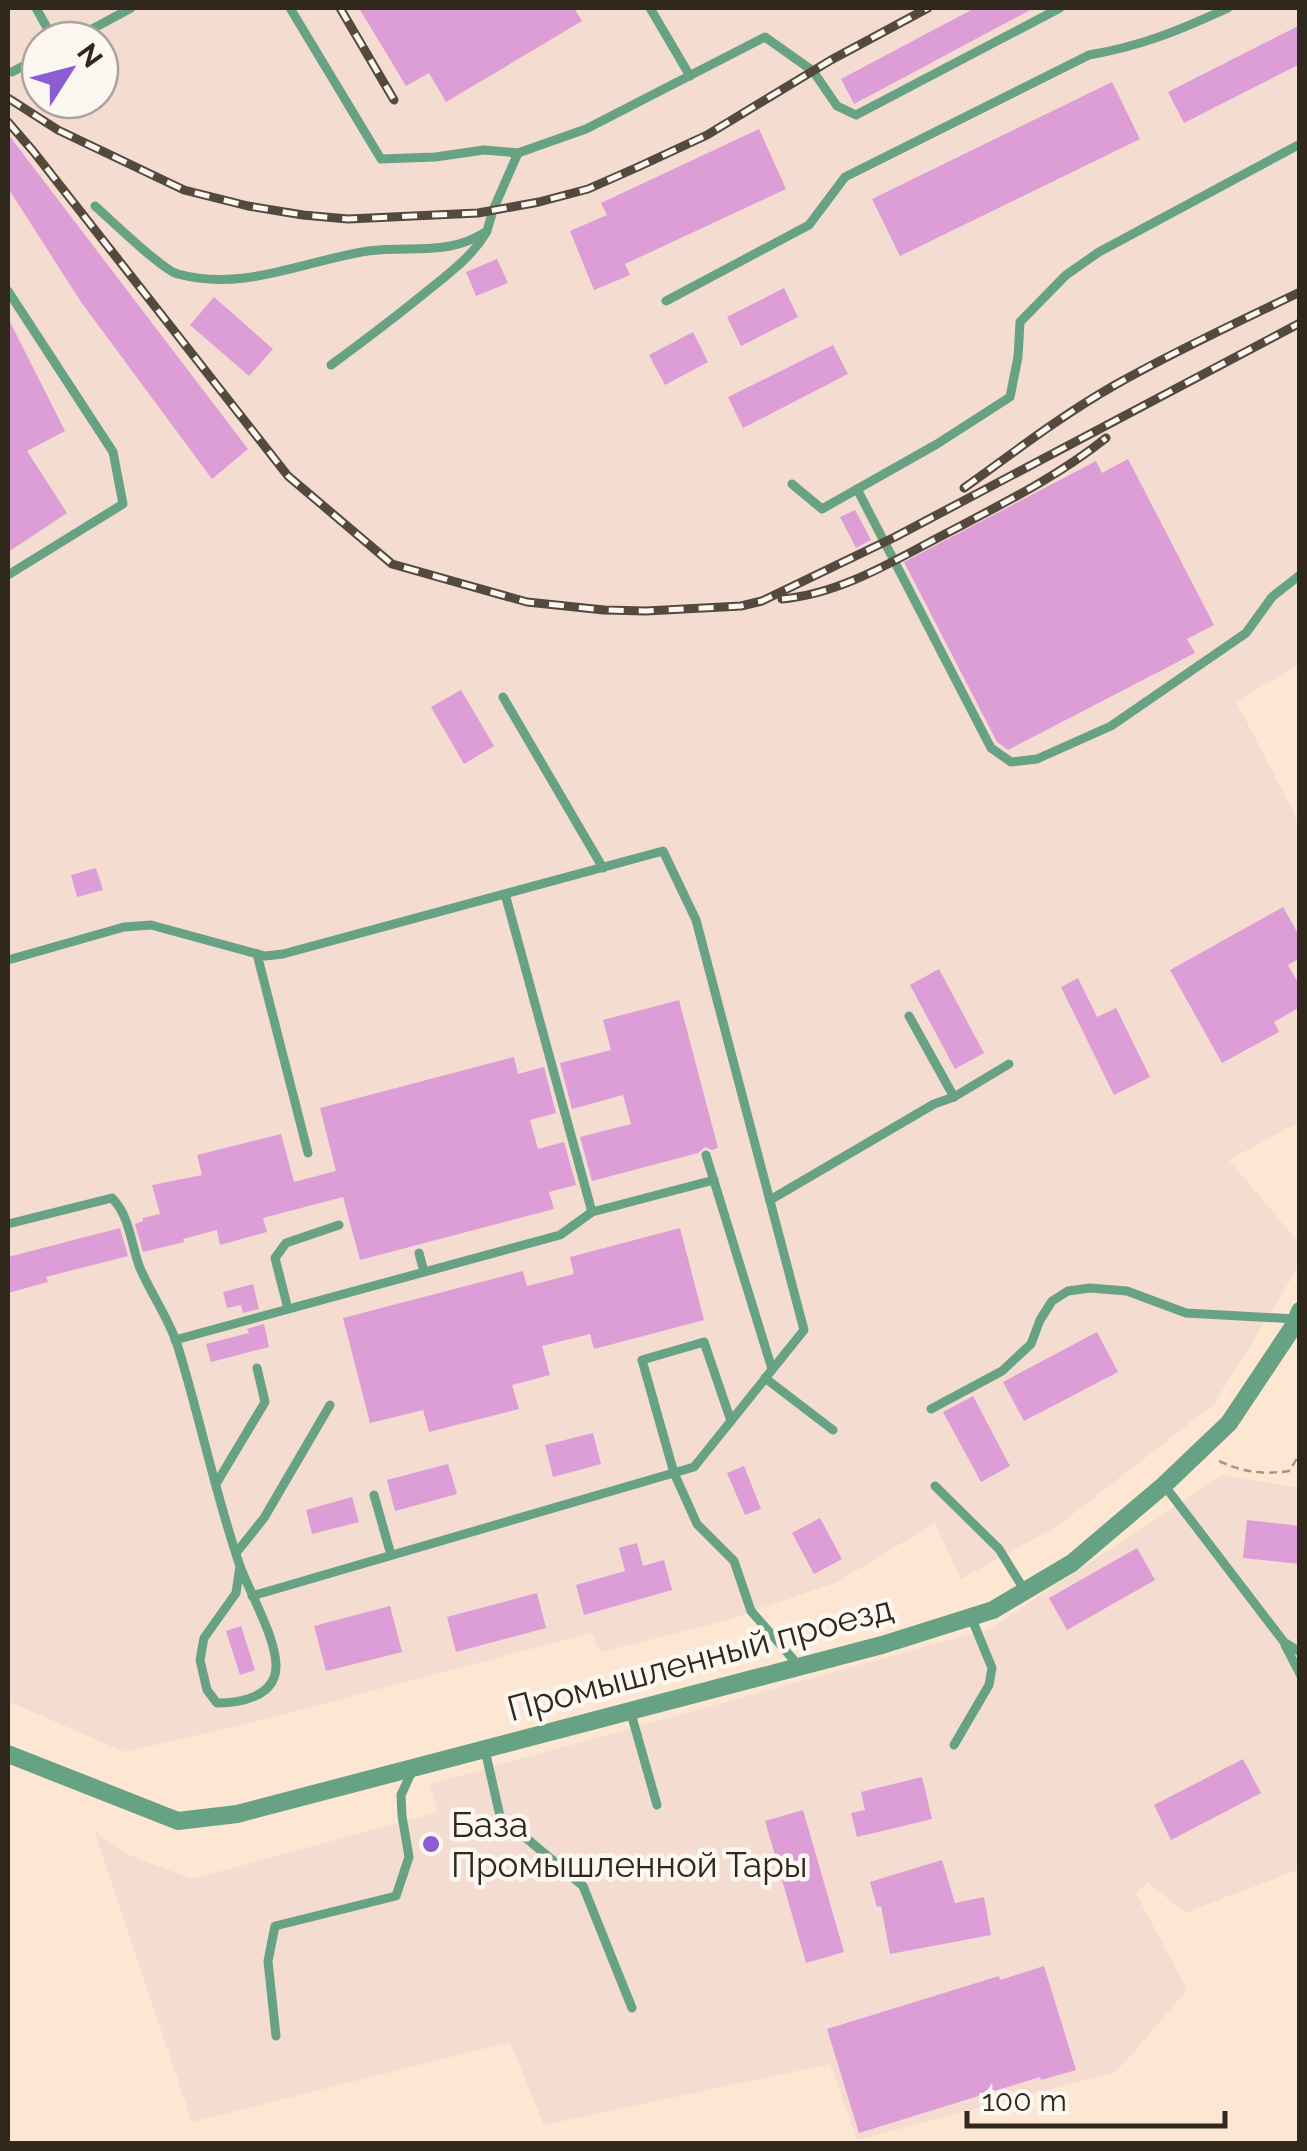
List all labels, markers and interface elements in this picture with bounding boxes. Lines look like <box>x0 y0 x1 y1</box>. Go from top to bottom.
north arrow <box>20 20 120 120</box>
text: N <box>70 37 109 74</box>
street label: Промышленный проезд <box>503 1587 897 1729</box>
place label: База Промышленной Тары <box>451 1804 808 1885</box>
marker: База Промышленной Тары <box>420 1833 442 1855</box>
scale bar <box>967 2066 1224 2128</box>
text: 100 m <box>982 2083 1067 2118</box>

